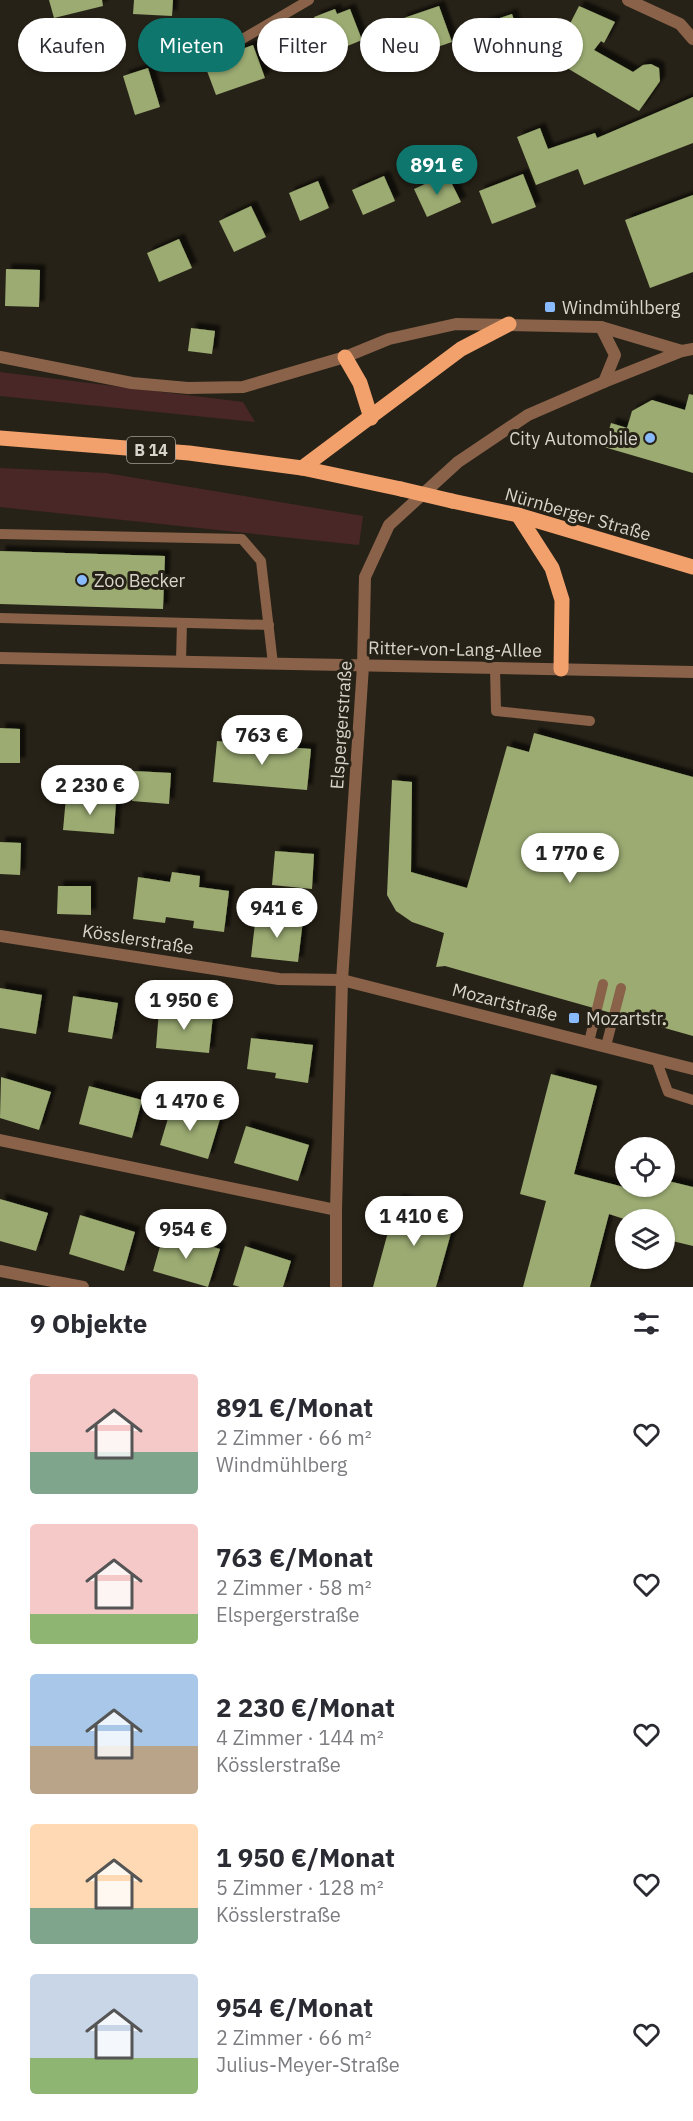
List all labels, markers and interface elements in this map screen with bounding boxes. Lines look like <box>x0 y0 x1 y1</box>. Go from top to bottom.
chip: Kaufen <box>18 18 126 72</box>
chip: Mieten <box>138 18 245 72</box>
chip: Filter <box>257 18 348 72</box>
chip: Neu <box>360 18 440 72</box>
chip: Wohnung <box>452 18 583 72</box>
pin: 891 € <box>395 145 479 196</box>
text: 891 € <box>410 151 464 178</box>
place label: Windmühlberg <box>562 296 681 319</box>
marker: Windmühlberg <box>543 300 557 314</box>
place label: City Automobile <box>509 427 638 450</box>
marker: City Automobile <box>643 431 657 445</box>
road number: B 14 <box>127 437 175 463</box>
street label: Nürnberger Straße <box>502 482 654 546</box>
place label: Zoo Becker <box>94 569 186 592</box>
marker: Zoo Becker <box>75 573 89 587</box>
street label: Ritter-von-Lang-Allee <box>368 636 542 662</box>
street label: Elspergerstraße <box>325 660 357 790</box>
pin: 763 € <box>220 715 304 766</box>
text: 763 € <box>235 721 289 748</box>
pin: 2 230 € <box>35 765 145 816</box>
text: 2 230 € <box>55 771 125 798</box>
pin: 1 770 € <box>515 833 625 884</box>
text: 1 770 € <box>535 839 605 866</box>
pin: 941 € <box>235 888 319 939</box>
text: 941 € <box>250 894 304 921</box>
street label: Kösslerstraße <box>81 919 195 959</box>
street label: Mozartstraße <box>450 978 560 1026</box>
pin: 1 950 € <box>129 980 239 1031</box>
text: 1 950 € <box>149 986 219 1013</box>
place label: Mozartstr. <box>586 1007 667 1030</box>
marker: Mozartstr. <box>567 1011 581 1025</box>
pin: 1 470 € <box>135 1081 245 1132</box>
text: 1 470 € <box>155 1087 225 1114</box>
map controls <box>615 1137 675 1269</box>
button: locate <box>615 1137 675 1197</box>
pin: 1 410 € <box>359 1196 469 1247</box>
text: 1 410 € <box>379 1202 449 1229</box>
pin: 954 € <box>144 1209 228 1260</box>
button: layers <box>615 1209 675 1269</box>
text: 954 € <box>159 1215 213 1242</box>
text: 9 Objekte <box>30 1306 147 1340</box>
icon: filters <box>630 1307 663 1340</box>
text: 891 €/Monat <box>216 1390 373 1424</box>
icon: home <box>78 1398 150 1470</box>
icon: heart <box>630 1418 663 1451</box>
text: 2 Zimmer · 66 m² <box>216 1424 372 1451</box>
text: Windmühlberg <box>216 1451 347 1478</box>
text: 763 €/Monat <box>216 1540 373 1574</box>
icon: home <box>78 1548 150 1620</box>
icon: heart <box>630 1568 663 1601</box>
text: 2 Zimmer · 58 m² <box>216 1574 372 1601</box>
text: Elspergerstraße <box>216 1601 359 1628</box>
text: 2 230 €/Monat <box>216 1690 395 1724</box>
icon: home <box>78 1698 150 1770</box>
icon: heart <box>630 1718 663 1751</box>
text: 4 Zimmer · 144 m² <box>216 1724 384 1751</box>
text: Kösslerstraße <box>216 1751 341 1778</box>
text: 1 950 €/Monat <box>216 1840 395 1874</box>
icon: home <box>78 1848 150 1920</box>
icon: heart <box>630 1868 663 1901</box>
text: 5 Zimmer · 128 m² <box>216 1874 384 1901</box>
text: Kösslerstraße <box>216 1901 341 1928</box>
text: 954 €/Monat <box>216 1990 373 2024</box>
icon: home <box>78 1998 150 2070</box>
icon: heart <box>630 2018 663 2051</box>
text: 2 Zimmer · 66 m² <box>216 2024 372 2051</box>
text: Julius-Meyer-Straße <box>216 2051 400 2078</box>

